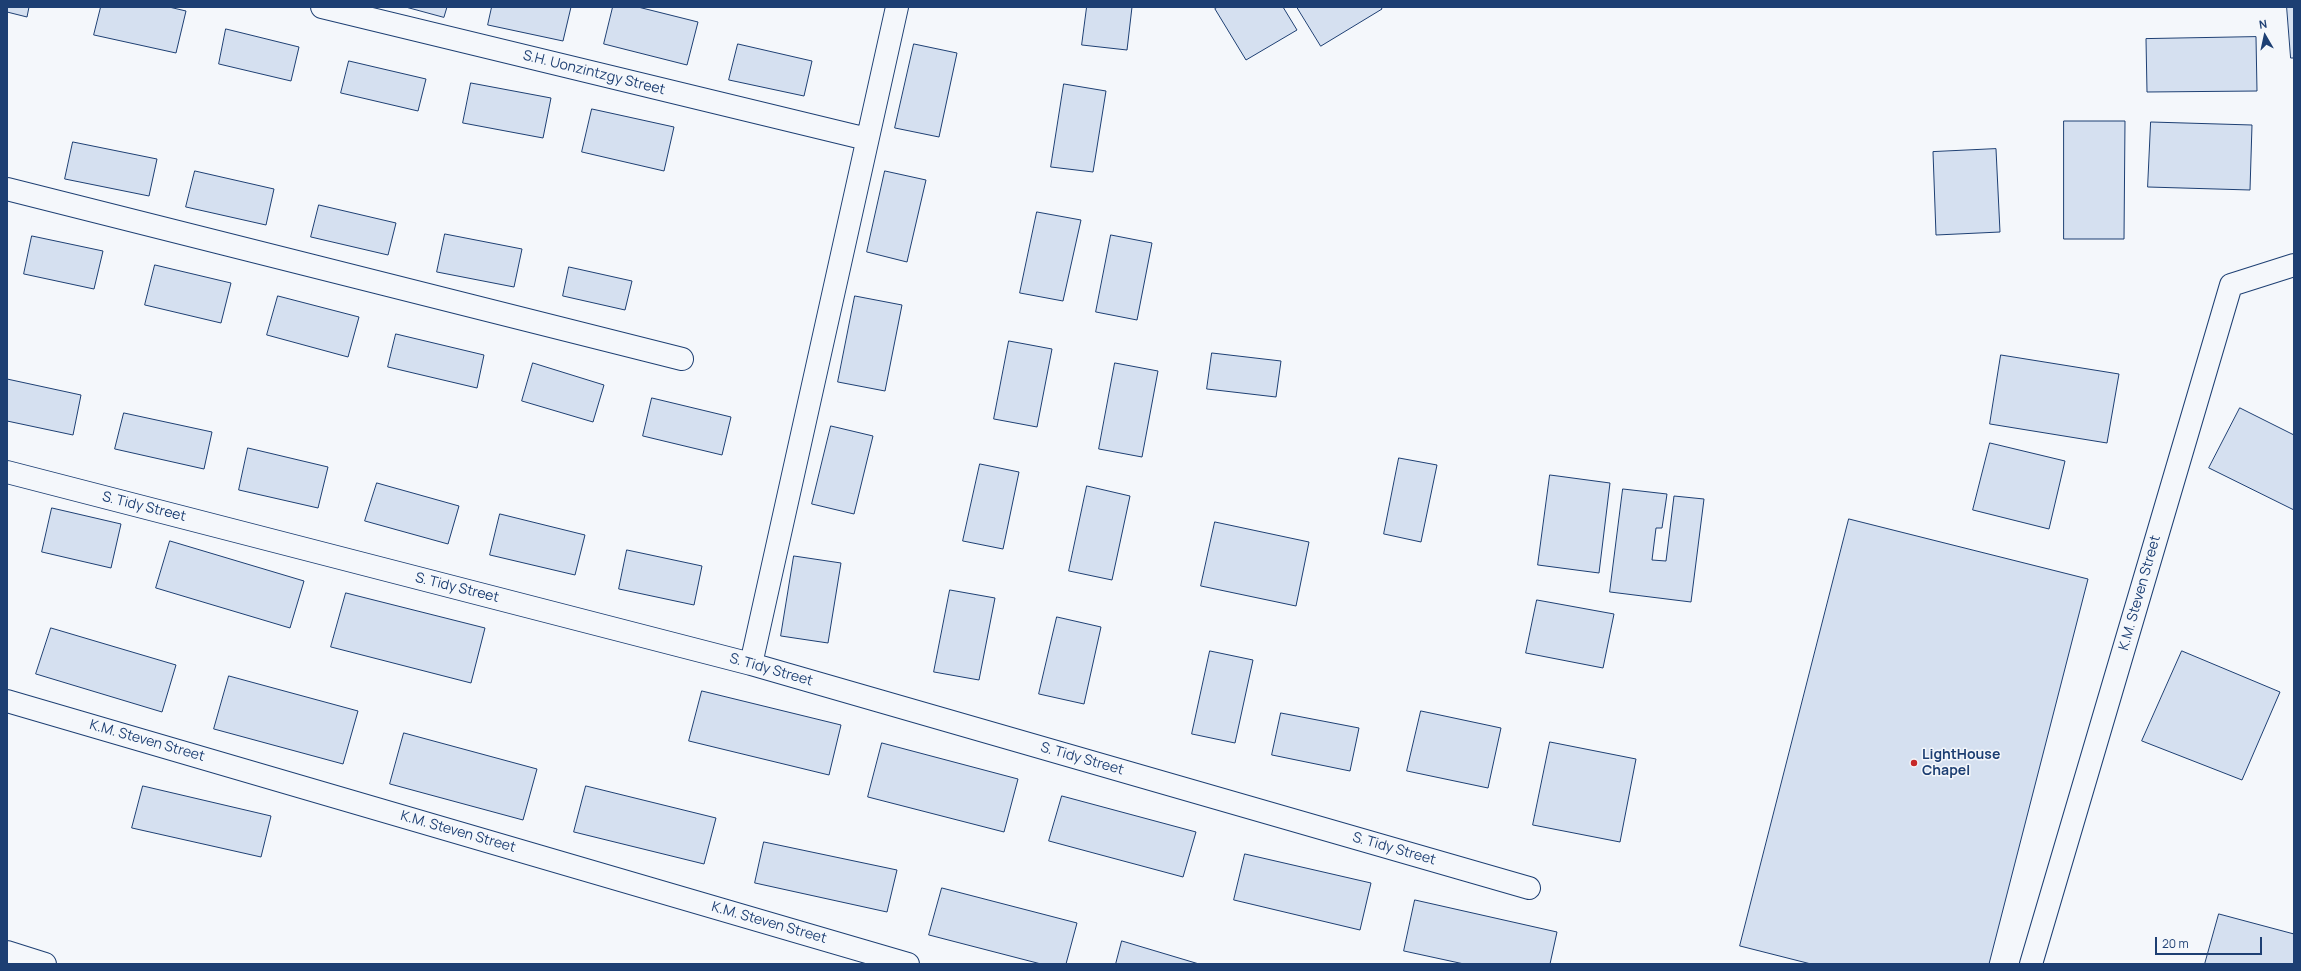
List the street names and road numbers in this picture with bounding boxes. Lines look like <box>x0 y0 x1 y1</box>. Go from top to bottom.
street label: S.H. Uonzintzgy Street <box>521 47 667 99</box>
street label: S. Tidy Street <box>100 488 188 526</box>
street label: K.M. Steven Street <box>2116 534 2164 652</box>
street label: S. Tidy Street <box>413 569 501 607</box>
street label: S. Tidy Street <box>727 650 815 690</box>
street label: K.M. Steven Street <box>88 717 206 765</box>
street label: S. Tidy Street <box>1038 739 1126 779</box>
street label: K.M. Steven Street <box>399 808 517 856</box>
street label: S. Tidy Street <box>1350 829 1438 869</box>
street label: K.M. Steven Street <box>710 899 828 947</box>

